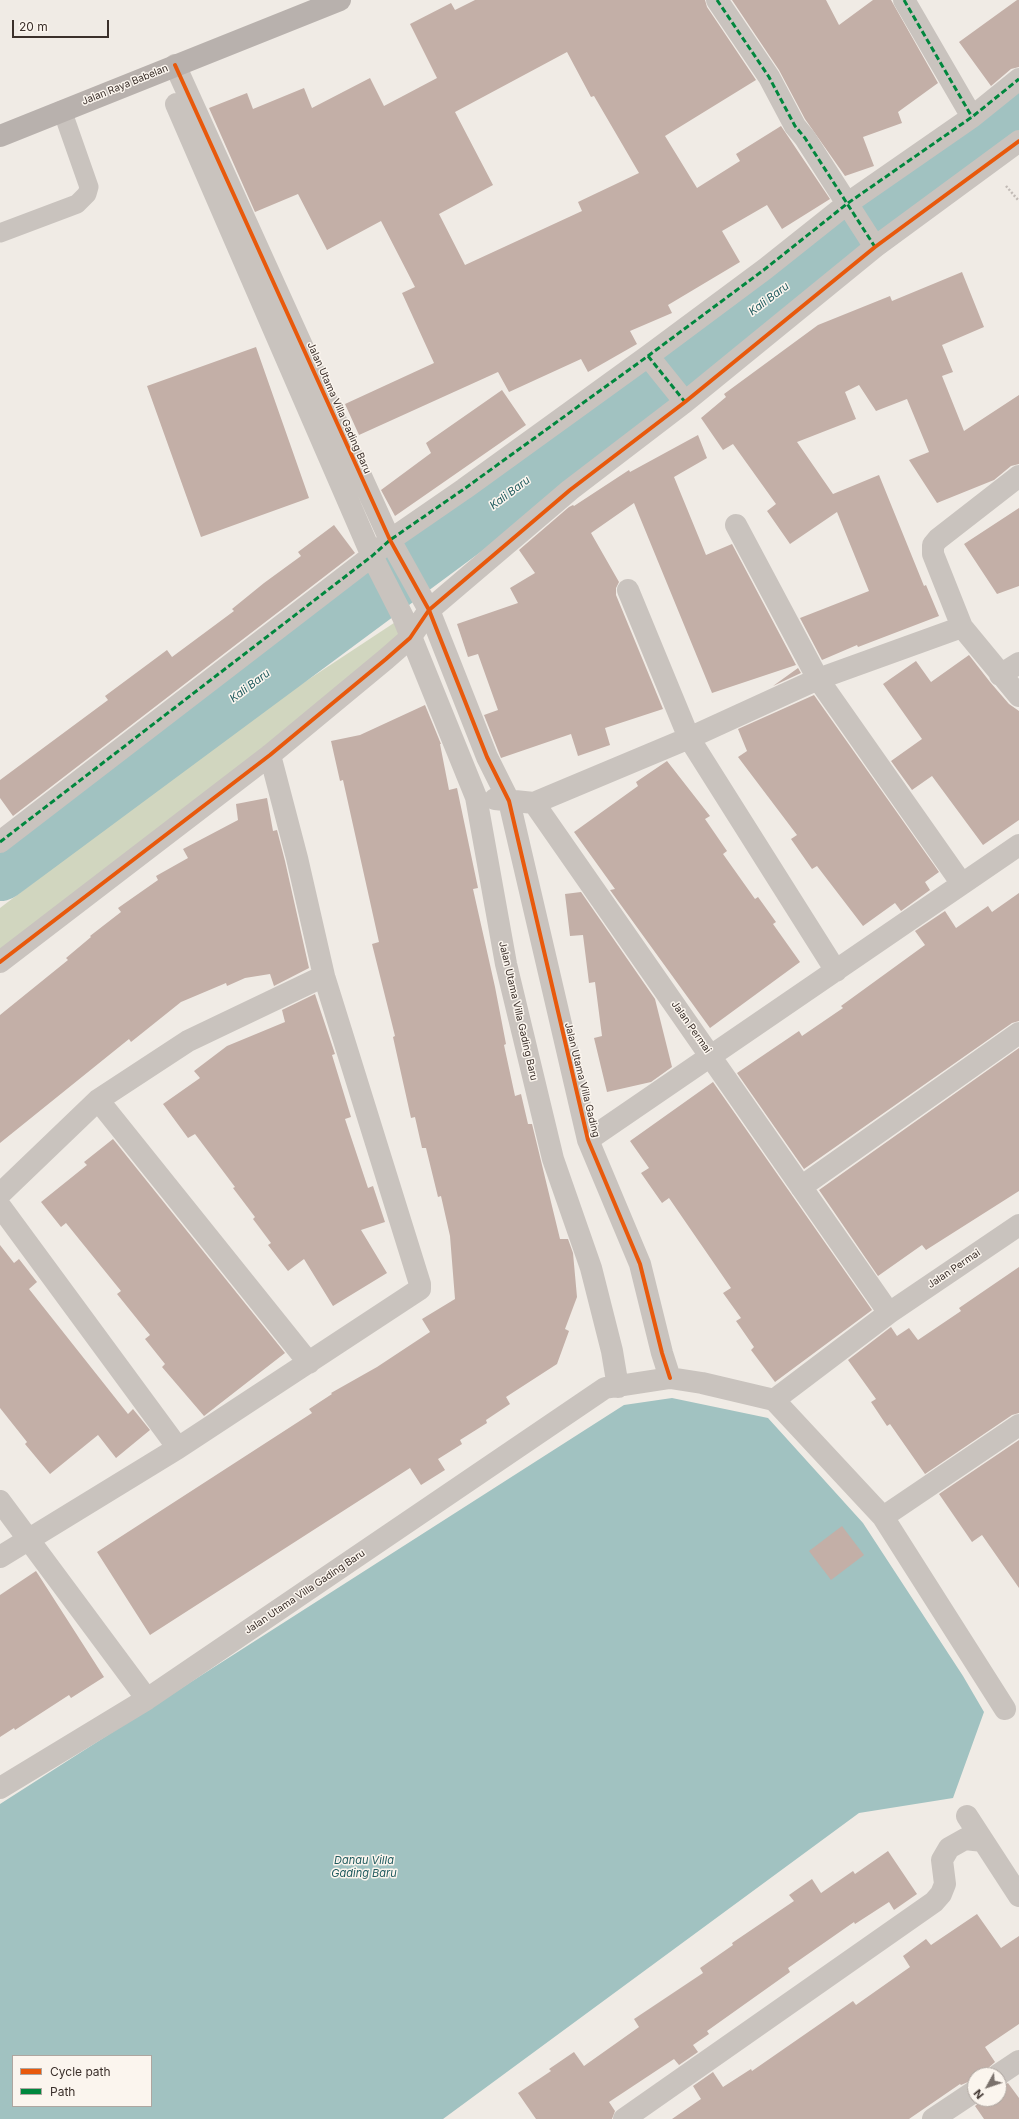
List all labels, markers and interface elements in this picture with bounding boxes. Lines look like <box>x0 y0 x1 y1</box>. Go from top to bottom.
scale bar <box>14 12 111 38</box>
text: 20 m <box>19 19 48 34</box>
street label: Jalan Raya Babelan <box>80 62 170 108</box>
water label: Kali Baru <box>746 280 792 318</box>
street label: Jalan Utama Villa Gading Baru <box>305 340 373 476</box>
water label: Kali Baru <box>487 474 533 512</box>
water label: Kali Baru <box>227 667 273 705</box>
street label: Jalan Utama Villa Gading Baru <box>496 940 540 1082</box>
street label: Jalan Permai <box>669 999 713 1055</box>
street label: Jalan Utama Villa Gading <box>562 1021 602 1139</box>
street label: Jalan Permai <box>925 1247 983 1291</box>
street label: Jalan Utama Villa Gading Baru <box>243 1547 367 1637</box>
water label: Danau Villa Gading Baru <box>331 1854 397 1880</box>
legend <box>12 2055 152 2107</box>
text: Cycle path <box>50 2064 111 2079</box>
north arrow <box>967 2067 1007 2107</box>
text: Path <box>50 2084 75 2099</box>
text: N <box>971 2086 987 2102</box>

